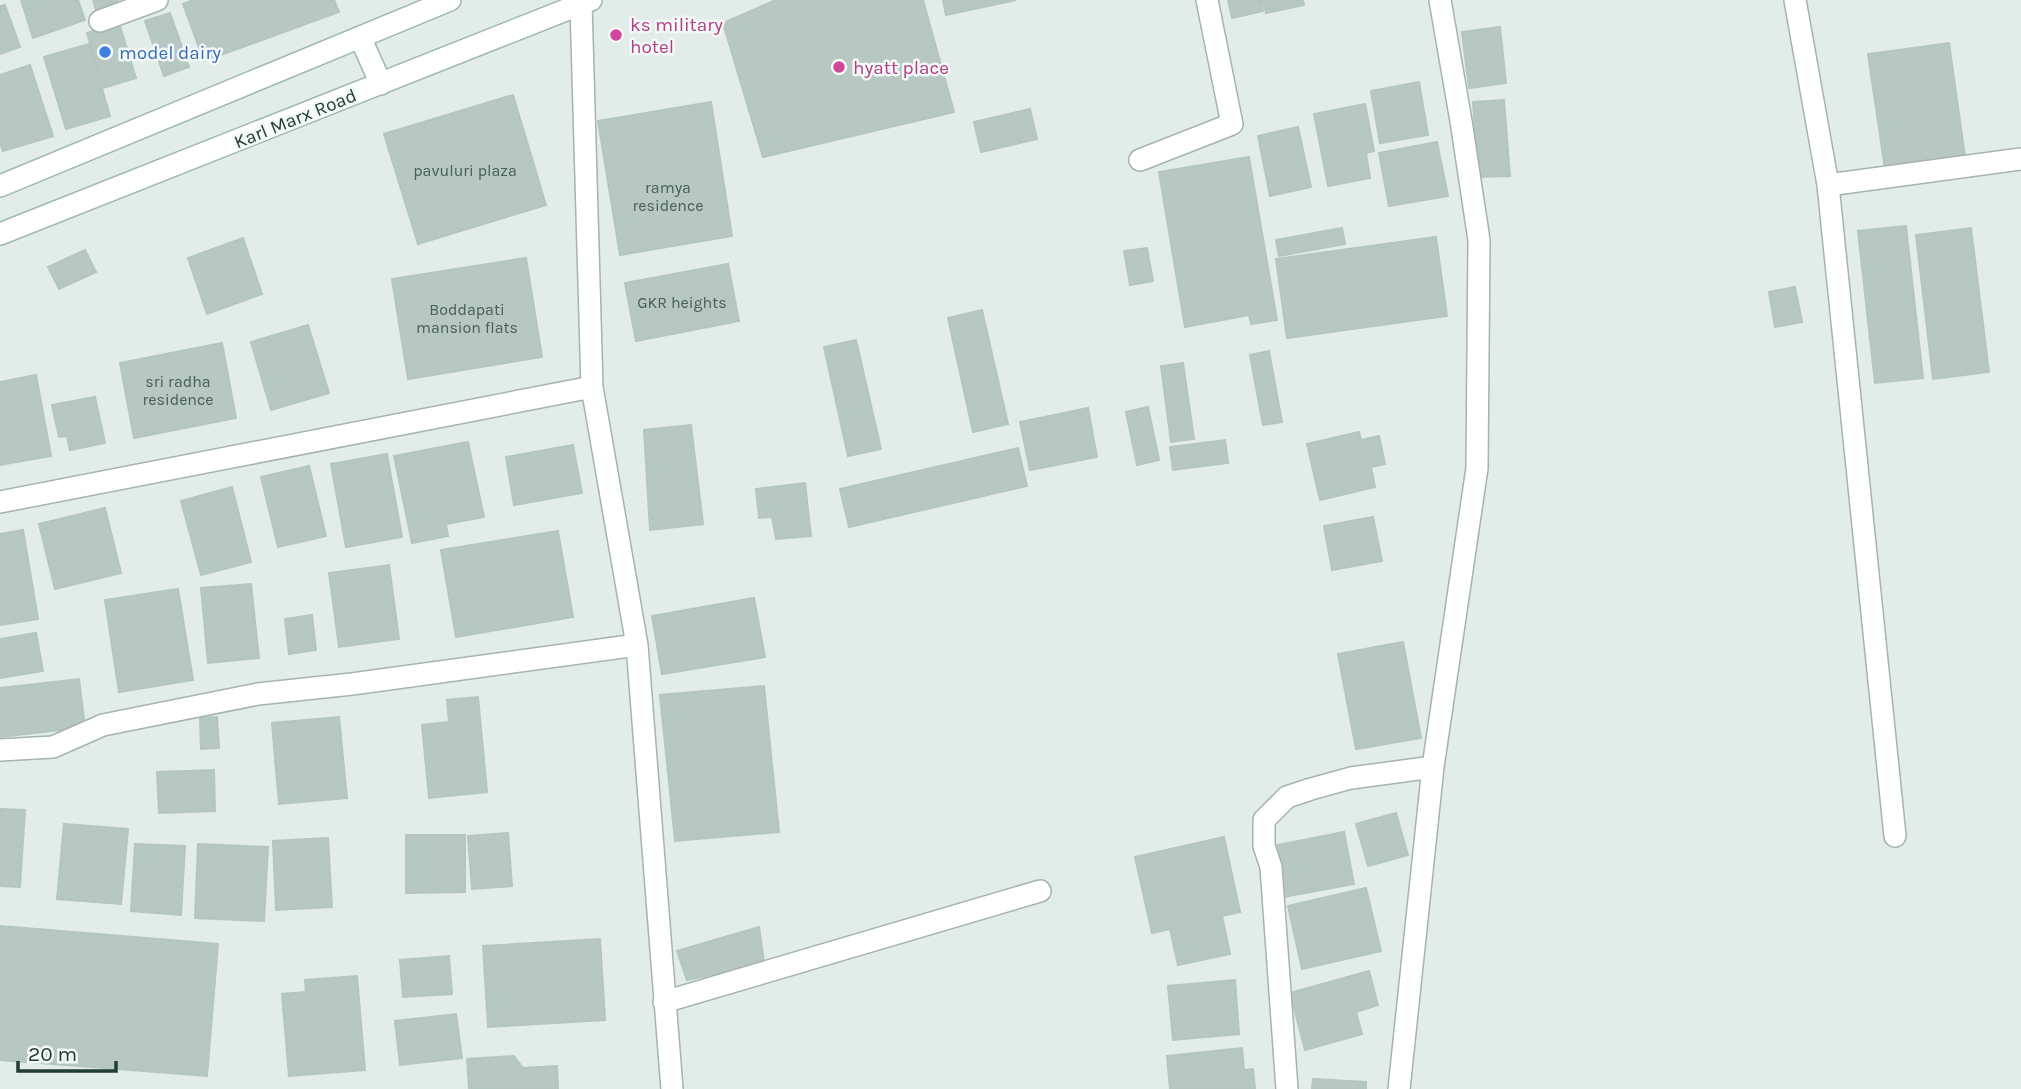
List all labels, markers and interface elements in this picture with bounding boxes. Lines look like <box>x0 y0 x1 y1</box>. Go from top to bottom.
place label: ks military hotel <box>630 14 723 58</box>
marker: ks military hotel <box>608 27 624 43</box>
place label: model dairy <box>119 42 221 64</box>
marker: model dairy <box>97 44 113 60</box>
place label: hyatt place <box>853 57 949 79</box>
marker: hyatt place <box>831 59 847 75</box>
street label: Karl Marx Road <box>231 84 360 153</box>
house number: pavuluri plaza <box>413 161 517 180</box>
house number: ramya residence <box>633 178 704 215</box>
house number: GKR heights <box>637 293 727 312</box>
house number: Boddapati mansion flats <box>416 300 518 337</box>
house number: sri radha residence <box>143 372 214 409</box>
scale bar <box>18 1030 116 1074</box>
text: 20 m <box>28 1042 77 1066</box>

